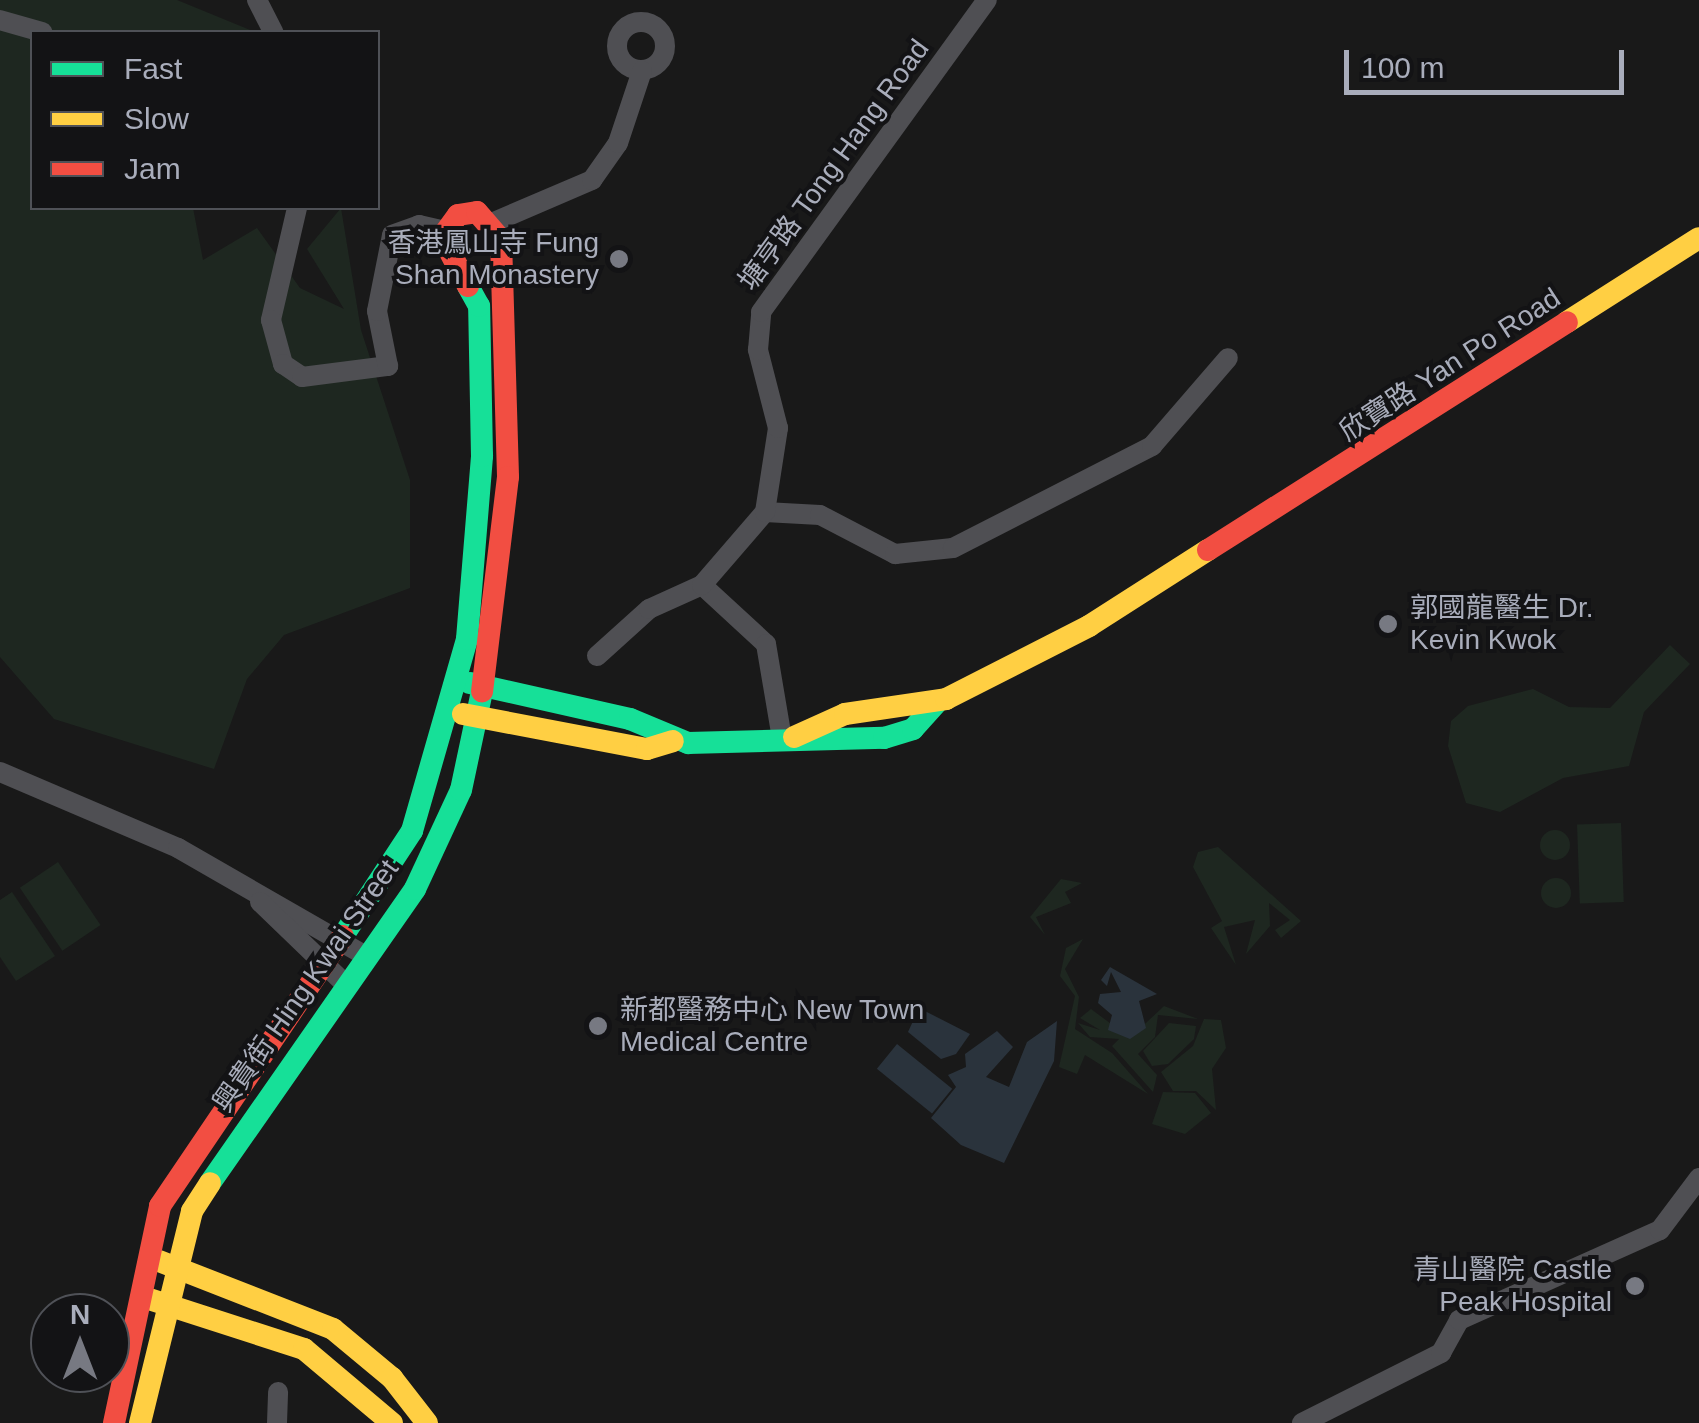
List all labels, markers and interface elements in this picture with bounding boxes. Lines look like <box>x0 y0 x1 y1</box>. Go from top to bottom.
legend <box>30 30 380 210</box>
scale bar <box>1349 30 1629 92</box>
street label: 塘亨路 Tong Hang Road <box>732 33 936 297</box>
text: 100 m <box>1361 51 1444 84</box>
text: Fast <box>124 52 182 85</box>
text: Slow <box>124 102 189 135</box>
text: Jam <box>124 152 181 185</box>
place label: 香港鳳山寺 Fung Shan Monastery <box>387 226 599 292</box>
marker: 香港鳳山寺 Fung Shan Monastery <box>608 248 630 270</box>
street label: 欣寶路 Yan Po Road <box>1333 281 1567 449</box>
place label: 郭國龍醫生 Dr. Kevin Kwok <box>1410 591 1594 657</box>
marker: 郭國龍醫生 Dr. Kevin Kwok <box>1375 611 1401 637</box>
street label: 興貴街 Hing Kwai Street <box>206 853 406 1119</box>
place label: 新都醫務中心 New Town Medical Centre <box>620 993 925 1059</box>
marker: 新都醫務中心 New Town Medical Centre <box>585 1013 611 1039</box>
place label: 青山醫院 Castle Peak Hospital <box>1413 1253 1612 1319</box>
marker: 青山醫院 Castle Peak Hospital <box>1622 1273 1648 1299</box>
north arrow <box>30 1293 130 1393</box>
text: N <box>70 1299 90 1330</box>

